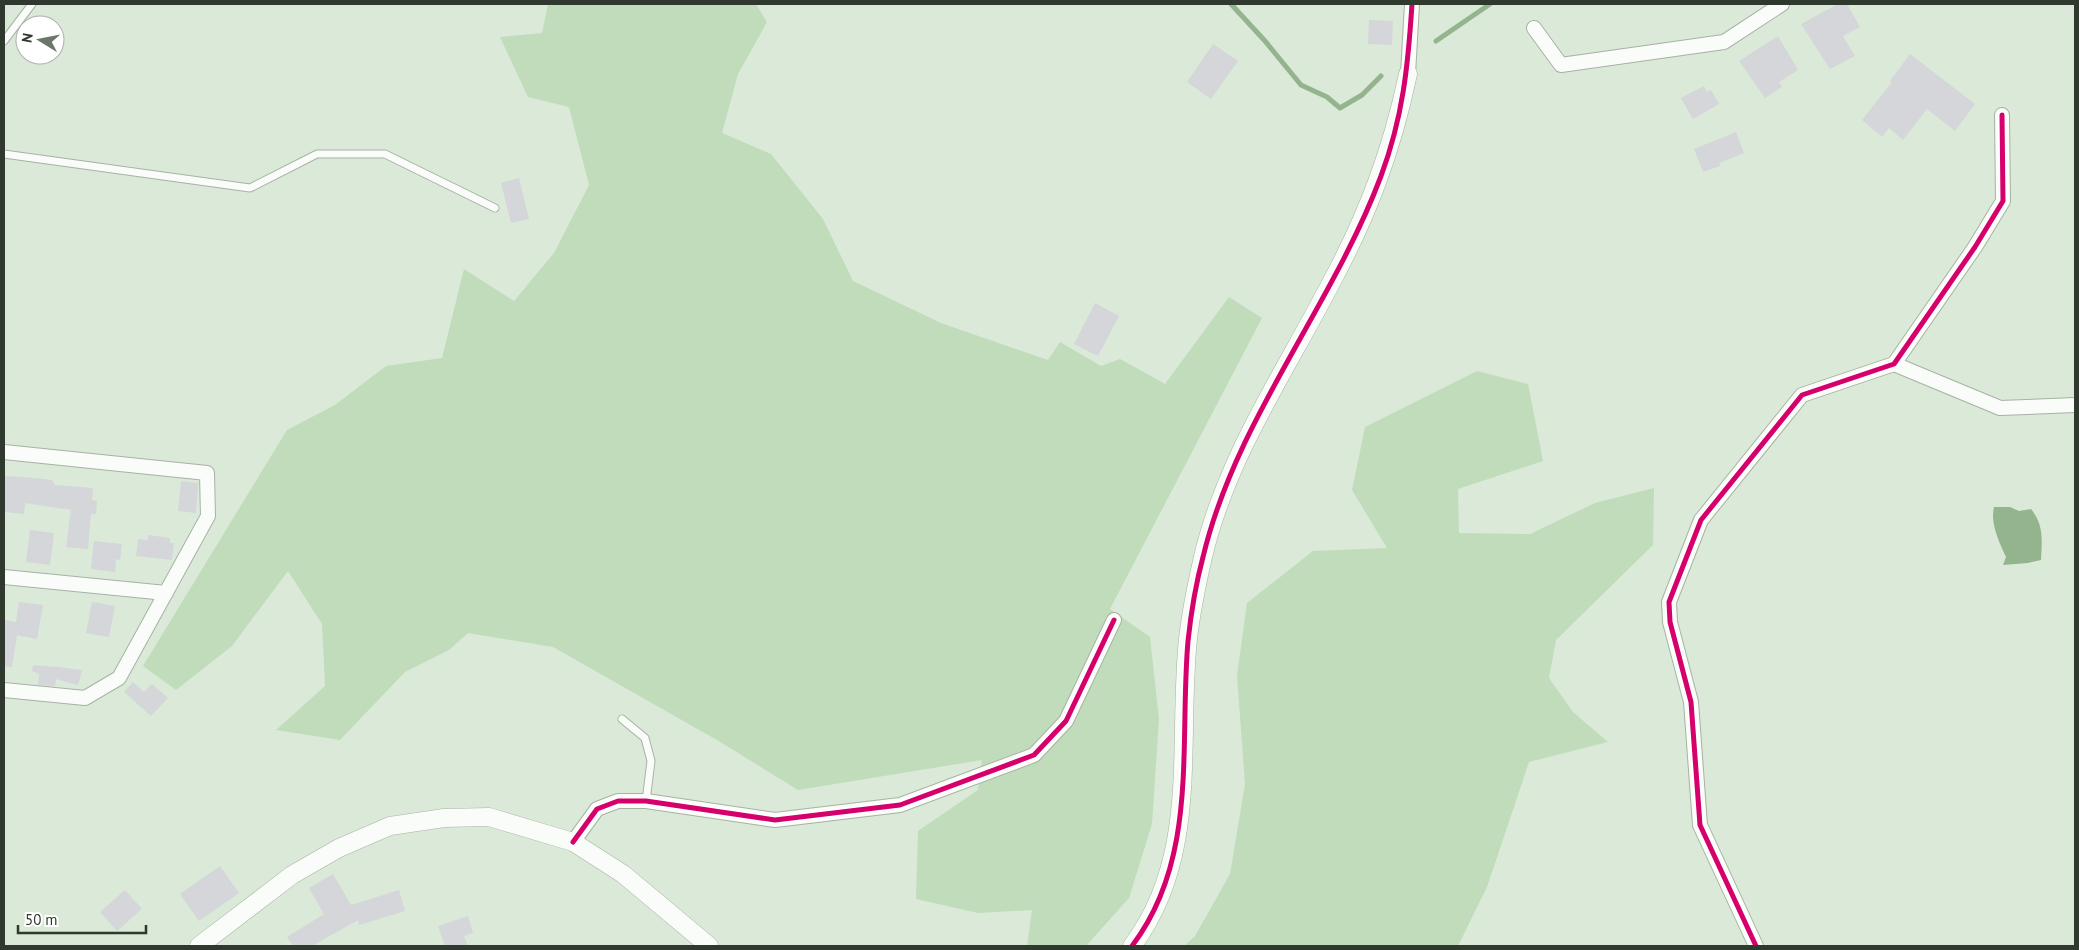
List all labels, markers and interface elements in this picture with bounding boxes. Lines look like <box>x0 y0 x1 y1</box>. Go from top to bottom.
north arrow <box>15 15 65 65</box>
text: N <box>18 32 37 44</box>
scale bar <box>18 902 145 934</box>
text: 50 m <box>25 910 58 929</box>

